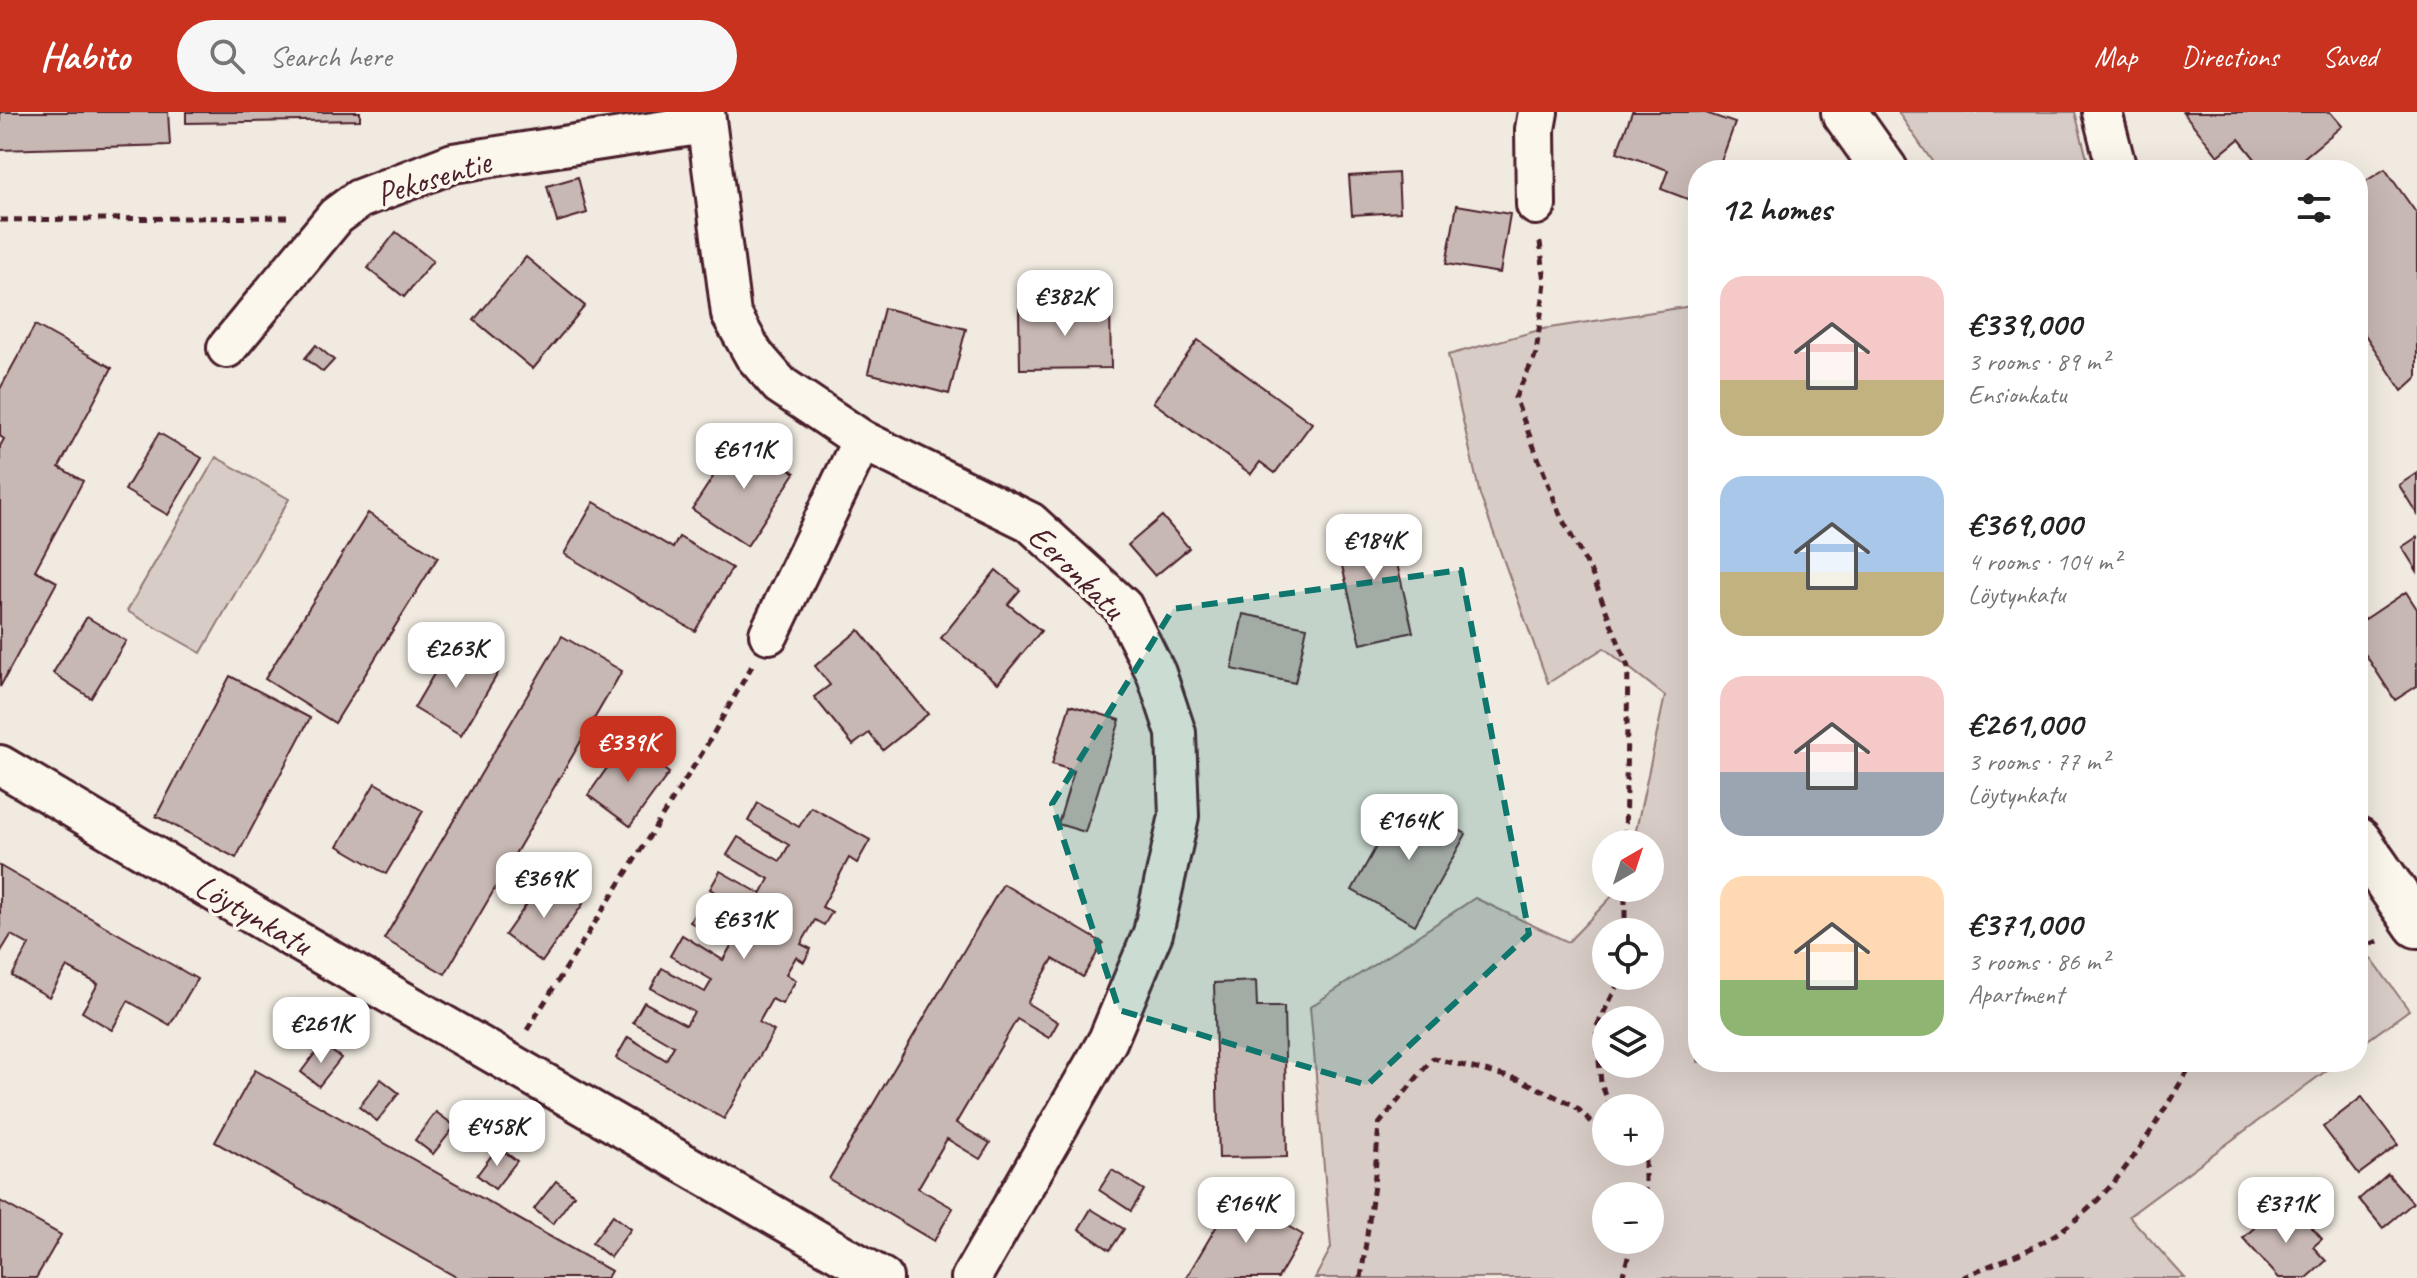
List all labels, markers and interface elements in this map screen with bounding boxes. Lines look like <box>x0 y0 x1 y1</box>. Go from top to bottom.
search box <box>177 20 737 92</box>
text: Habito <box>40 33 129 80</box>
icon: search <box>205 34 249 78</box>
text: Search here <box>269 37 392 75</box>
text: Map <box>2094 39 2137 74</box>
text: Directions <box>2181 39 2279 74</box>
text: Saved <box>2323 39 2377 74</box>
street label: Pekosentie <box>371 139 497 215</box>
icon: filters <box>2292 186 2336 230</box>
text: 12 homes <box>1720 187 1831 230</box>
pin: €382K <box>1009 270 1121 338</box>
text: €382K <box>1035 279 1095 312</box>
text: €339,000 <box>1968 302 2081 345</box>
icon: home <box>1784 308 1880 404</box>
text: 3 rooms · 89 m² <box>1968 345 2109 378</box>
text: Ensionkatu <box>1968 378 2066 411</box>
pin: €611K <box>688 423 800 491</box>
text: €611K <box>714 432 774 465</box>
text: €369,000 <box>1968 502 2082 545</box>
icon: home <box>1784 508 1880 604</box>
pin: €184K <box>1318 514 1430 582</box>
street label: Eeronkatu <box>1019 515 1136 630</box>
text: €184K <box>1344 523 1404 556</box>
text: 4 rooms · 104 m² <box>1968 545 2120 578</box>
text: Löytynkatu <box>1968 578 2065 611</box>
pin: €263K <box>400 622 512 690</box>
text: €263K <box>426 631 486 664</box>
text: €261,000 <box>1968 702 2083 745</box>
icon: home <box>1784 708 1880 804</box>
pin: €339K <box>572 716 684 784</box>
text: €339K <box>598 725 658 758</box>
text: 3 rooms · 77 m² <box>1968 745 2109 778</box>
text: Löytynkatu <box>1968 778 2065 811</box>
pin: €164K <box>1353 794 1465 862</box>
text: €164K <box>1379 803 1439 836</box>
north arrow <box>1592 830 1664 902</box>
map controls <box>1592 830 1664 1254</box>
pin: €369K <box>488 852 600 920</box>
text: €369K <box>514 861 574 894</box>
street label: Löytynkatu <box>188 864 322 966</box>
pin: €631K <box>688 893 800 961</box>
text: €631K <box>714 902 774 935</box>
text: €371,000 <box>1968 902 2082 945</box>
icon: home <box>1784 908 1880 1004</box>
button: locate <box>1592 918 1664 990</box>
text: 3 rooms · 86 m² <box>1968 945 2109 978</box>
text: Apartment <box>1968 978 2064 1011</box>
pin: €261K <box>265 997 377 1065</box>
text: €261K <box>291 1006 351 1039</box>
button: layers <box>1592 1006 1664 1078</box>
button: + <box>1592 1094 1664 1166</box>
pin: €458K <box>441 1100 553 1168</box>
text: €458K <box>467 1109 527 1142</box>
pin: €164K <box>1190 1177 1302 1245</box>
pin: €371K <box>2230 1177 2342 1245</box>
button: − <box>1592 1182 1664 1254</box>
text: €164K <box>1216 1186 1276 1219</box>
text: €371K <box>2256 1186 2316 1219</box>

